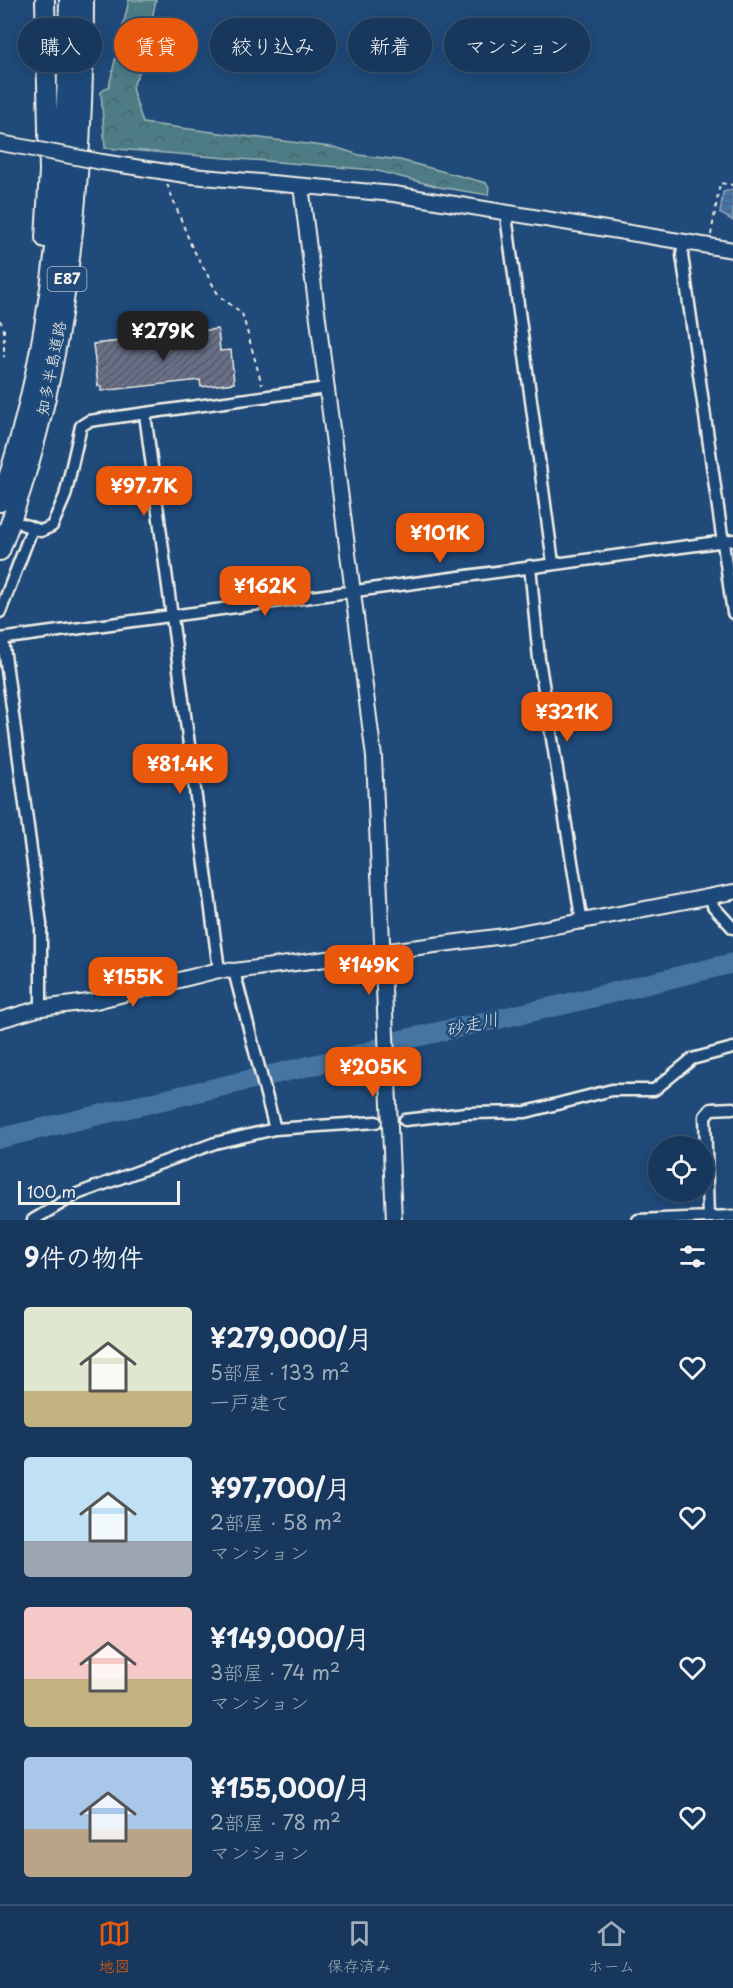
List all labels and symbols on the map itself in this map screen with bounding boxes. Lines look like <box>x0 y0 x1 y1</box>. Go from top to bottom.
road number: E87 <box>48 267 86 291</box>
pin: ¥279K <box>121 311 205 362</box>
street label: 知多半島道路 <box>29 318 71 417</box>
pin: ¥97.7K <box>95 466 193 517</box>
pin: ¥101K <box>398 513 482 564</box>
pin: ¥162K <box>223 566 307 617</box>
pin: ¥321K <box>525 692 609 743</box>
pin: ¥81.4K <box>131 744 229 795</box>
pin: ¥149K <box>327 945 411 996</box>
pin: ¥155K <box>91 957 175 1008</box>
water label: 砂走川 <box>442 1004 501 1043</box>
pin: ¥205K <box>331 1047 415 1098</box>
scale bar <box>18 1178 180 1206</box>

